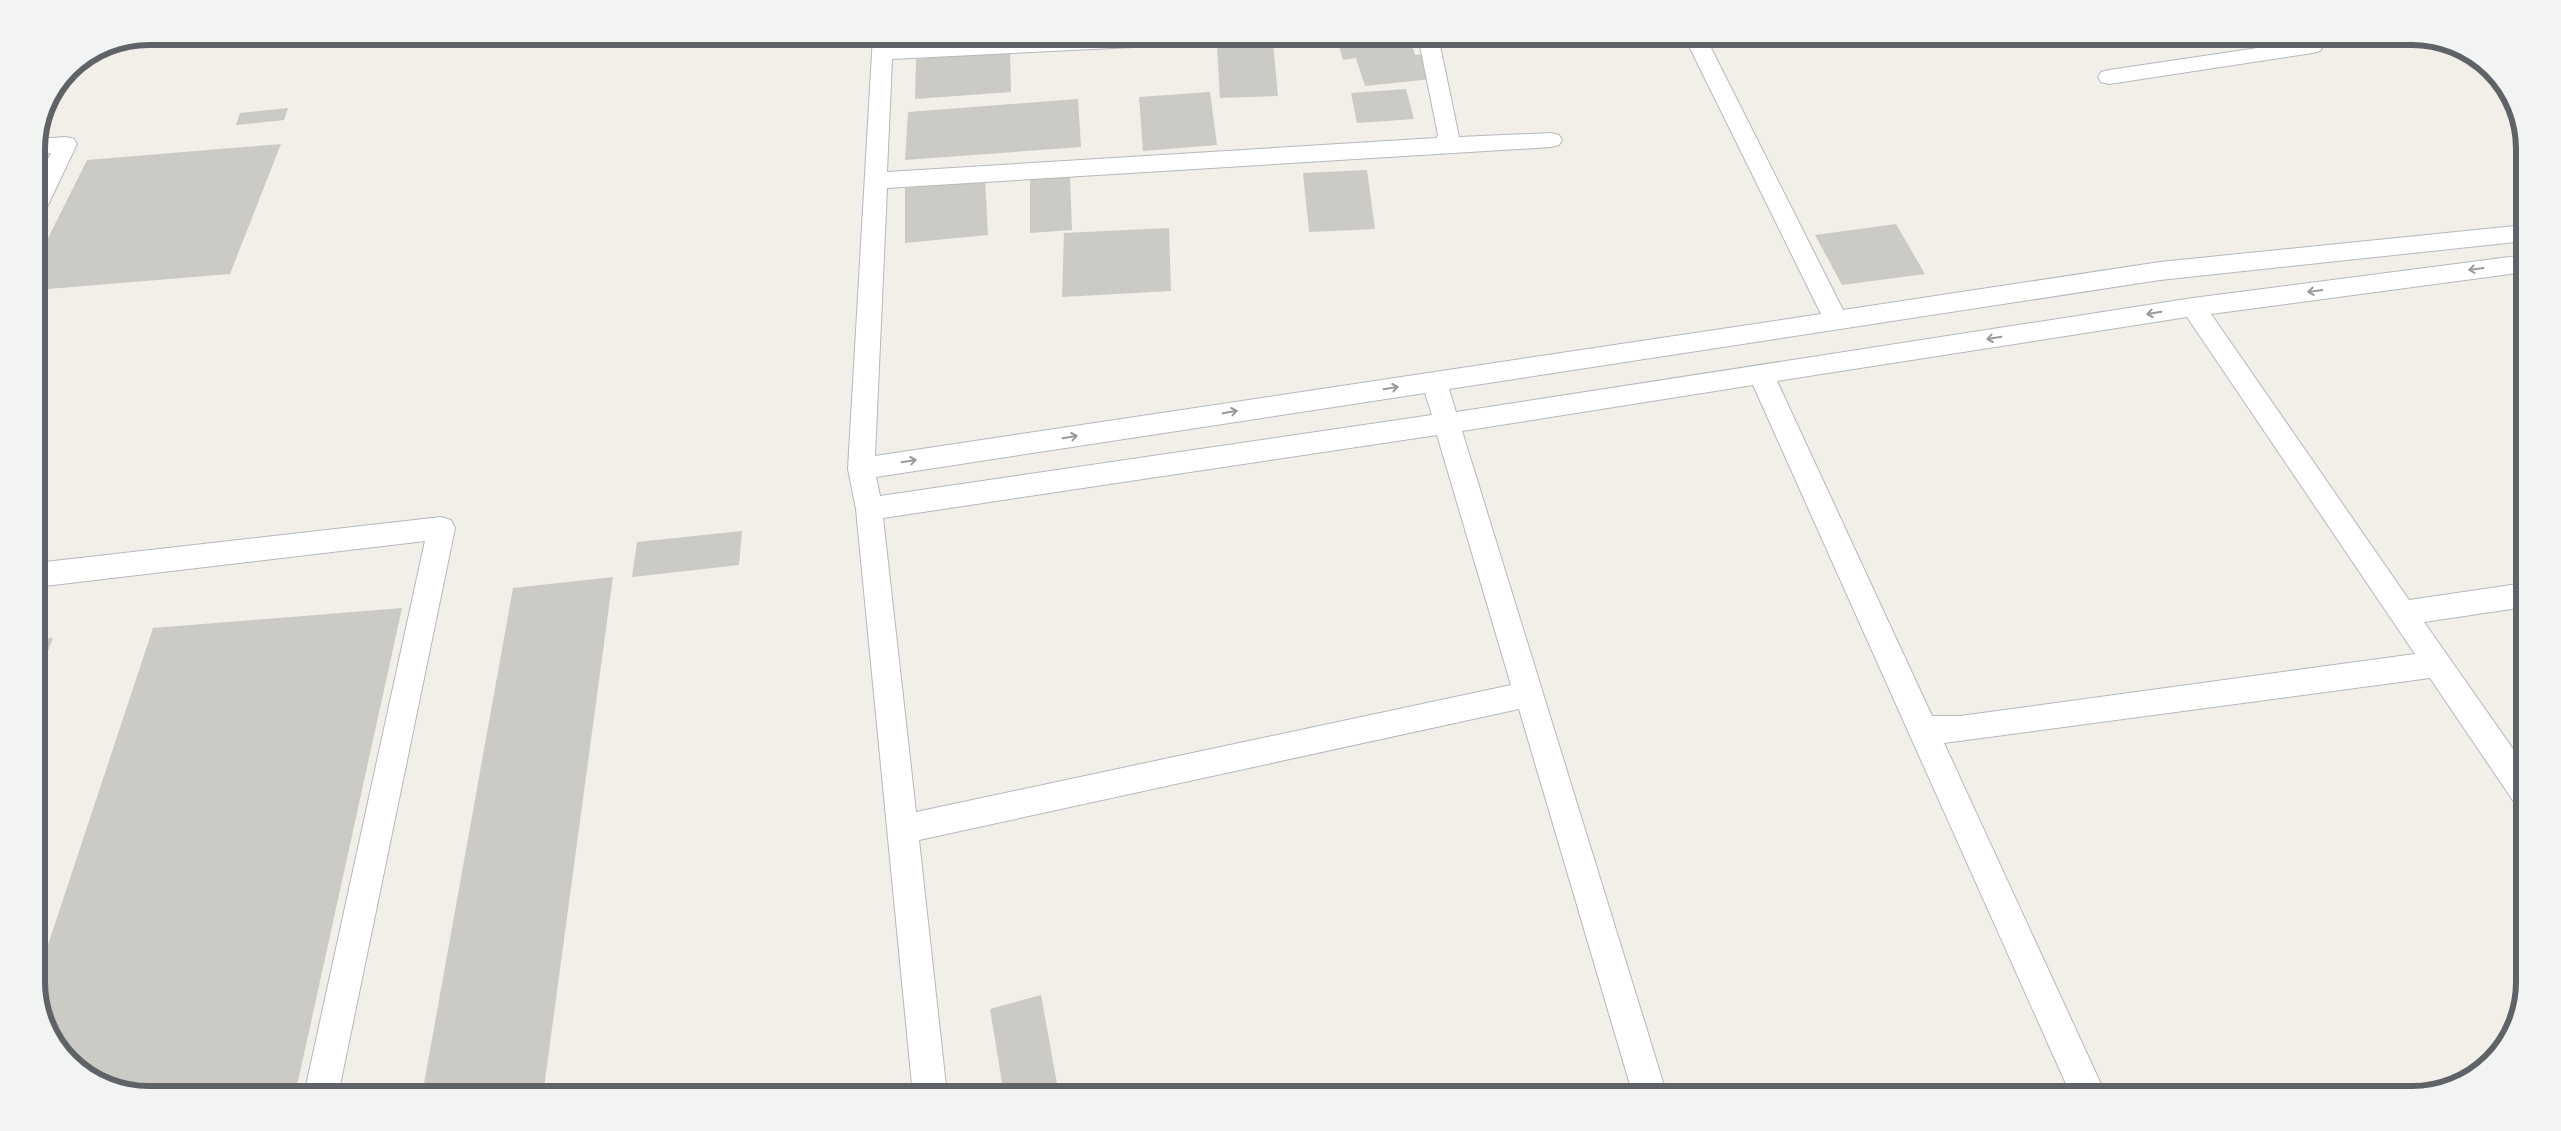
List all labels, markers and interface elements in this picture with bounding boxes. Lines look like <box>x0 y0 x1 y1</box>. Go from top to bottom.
one-way arrow <box>2469 264 2485 274</box>
one-way arrow <box>2307 286 2323 296</box>
one-way arrow <box>2147 308 2163 318</box>
one-way arrow <box>1986 333 2002 343</box>
one-way arrow <box>1383 382 1399 392</box>
one-way arrow <box>1222 407 1238 417</box>
one-way arrow <box>1062 431 1078 441</box>
one-way arrow <box>901 456 917 466</box>

